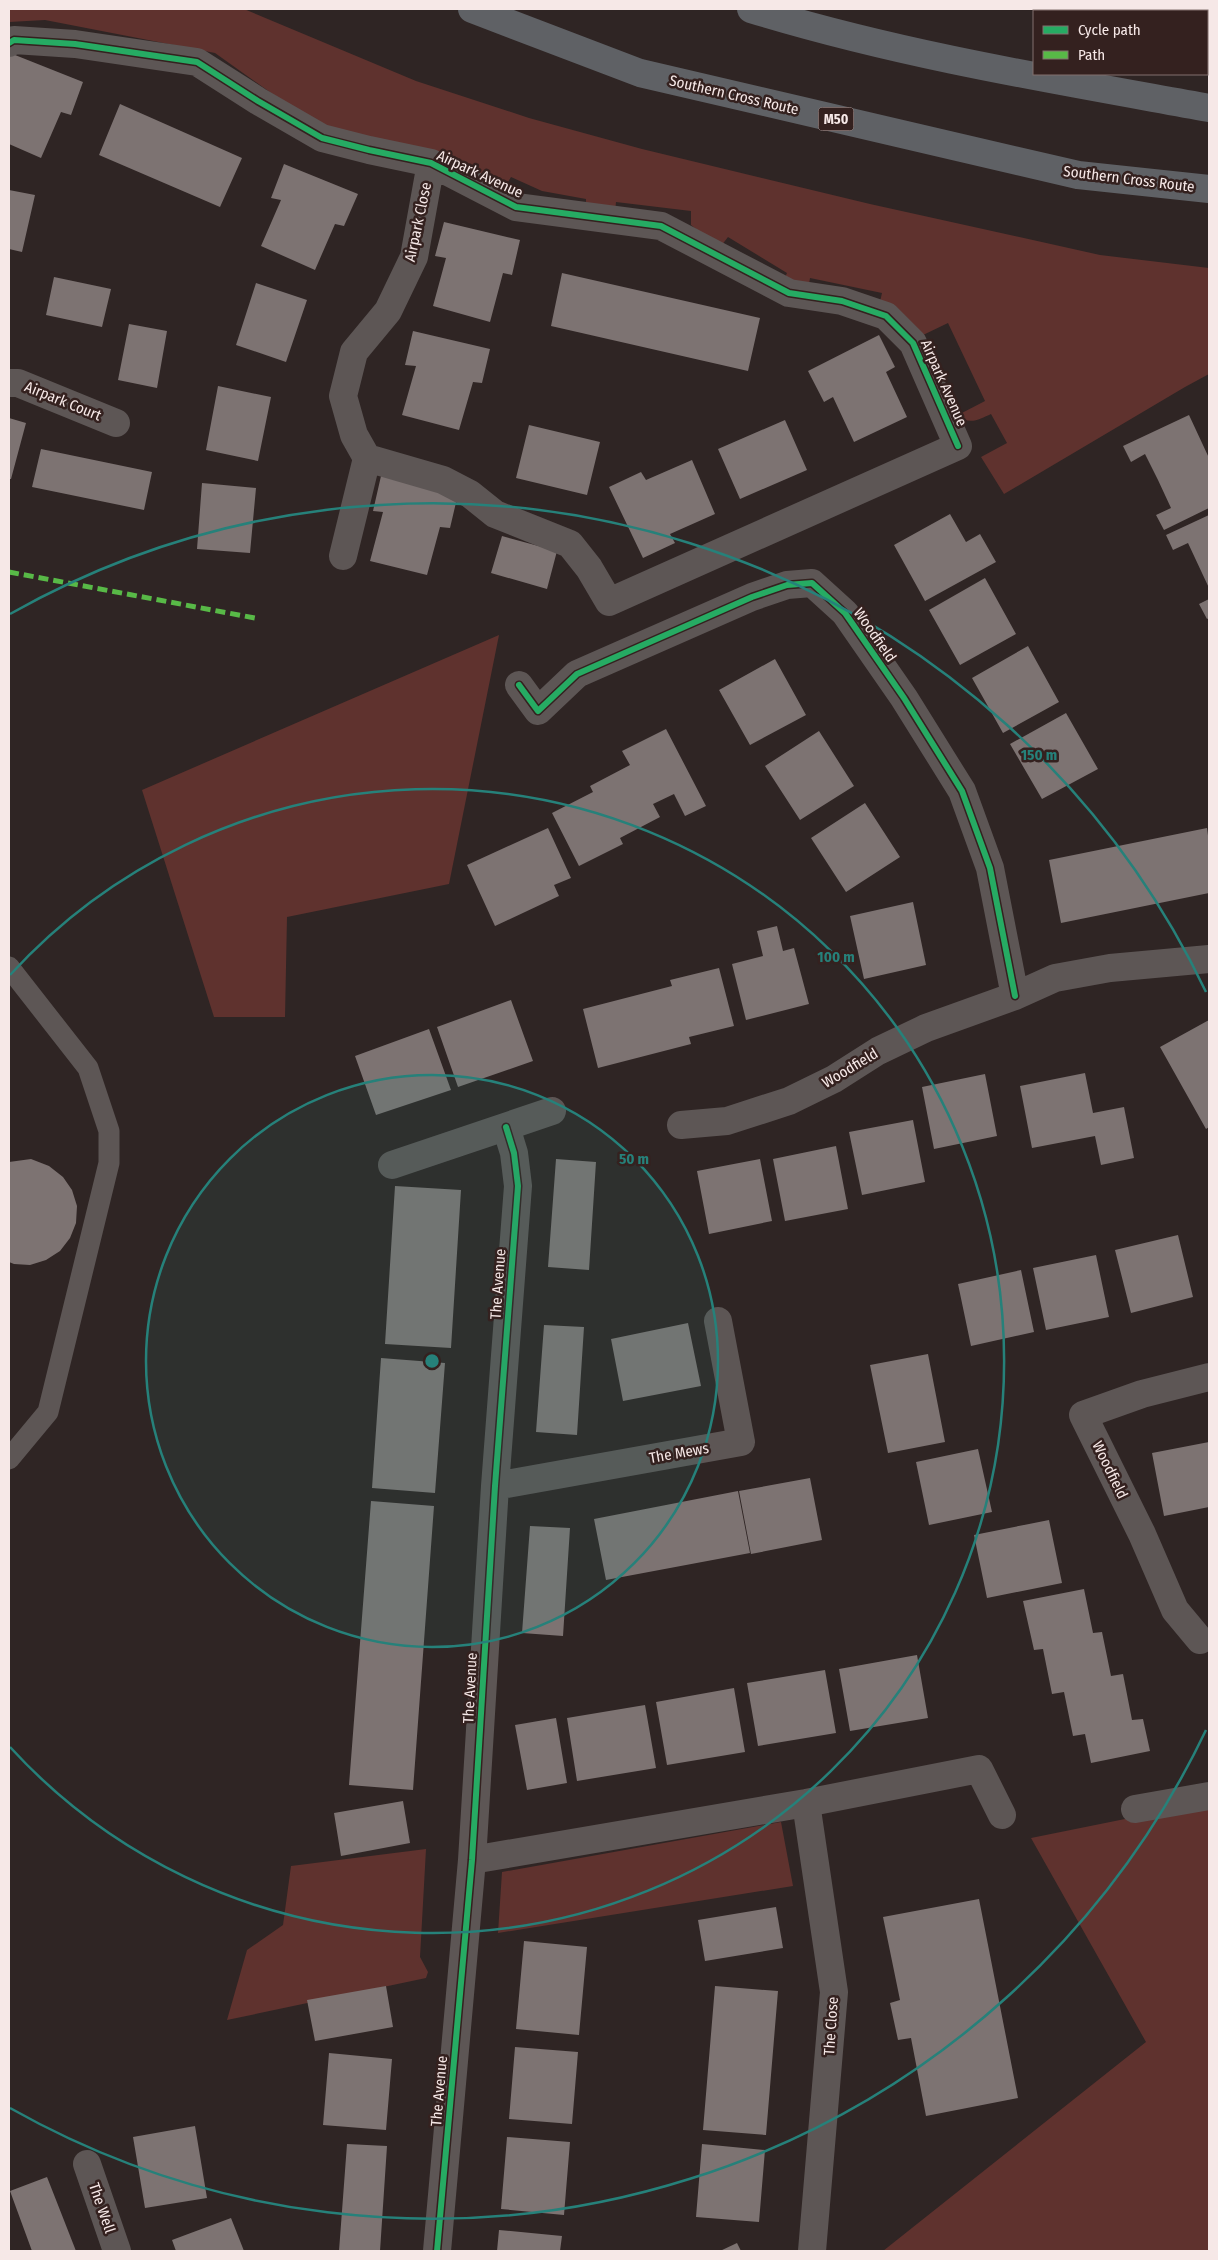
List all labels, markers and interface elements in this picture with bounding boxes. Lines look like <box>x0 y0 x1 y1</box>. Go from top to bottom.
legend <box>1033 10 1208 75</box>
text: Cycle path <box>1078 21 1141 39</box>
text: Path <box>1078 46 1105 64</box>
street label: Southern Cross Route <box>668 71 800 119</box>
road number: M50 <box>818 108 854 130</box>
street label: Airpark Avenue <box>434 146 526 202</box>
street label: Southern Cross Route <box>1062 162 1196 196</box>
street label: Airpark Close <box>401 181 435 263</box>
street label: Airpark Avenue <box>917 337 971 429</box>
street label: Airpark Court <box>22 377 104 425</box>
street label: Woodfield <box>850 604 900 666</box>
text: 150 m <box>1021 746 1057 764</box>
text: 100 m <box>817 948 855 966</box>
street label: Woodfield <box>819 1044 881 1092</box>
text: 50 m <box>619 1150 649 1168</box>
street label: The Avenue <box>487 1248 509 1320</box>
centre of rings <box>423 1352 441 1370</box>
street label: Woodfield <box>1088 1438 1132 1502</box>
street label: The Mews <box>648 1439 710 1467</box>
street label: The Avenue <box>459 1652 481 1724</box>
street label: The Close <box>820 1996 842 2056</box>
street label: The Avenue <box>427 2055 451 2127</box>
street label: The Well <box>85 2180 119 2236</box>

